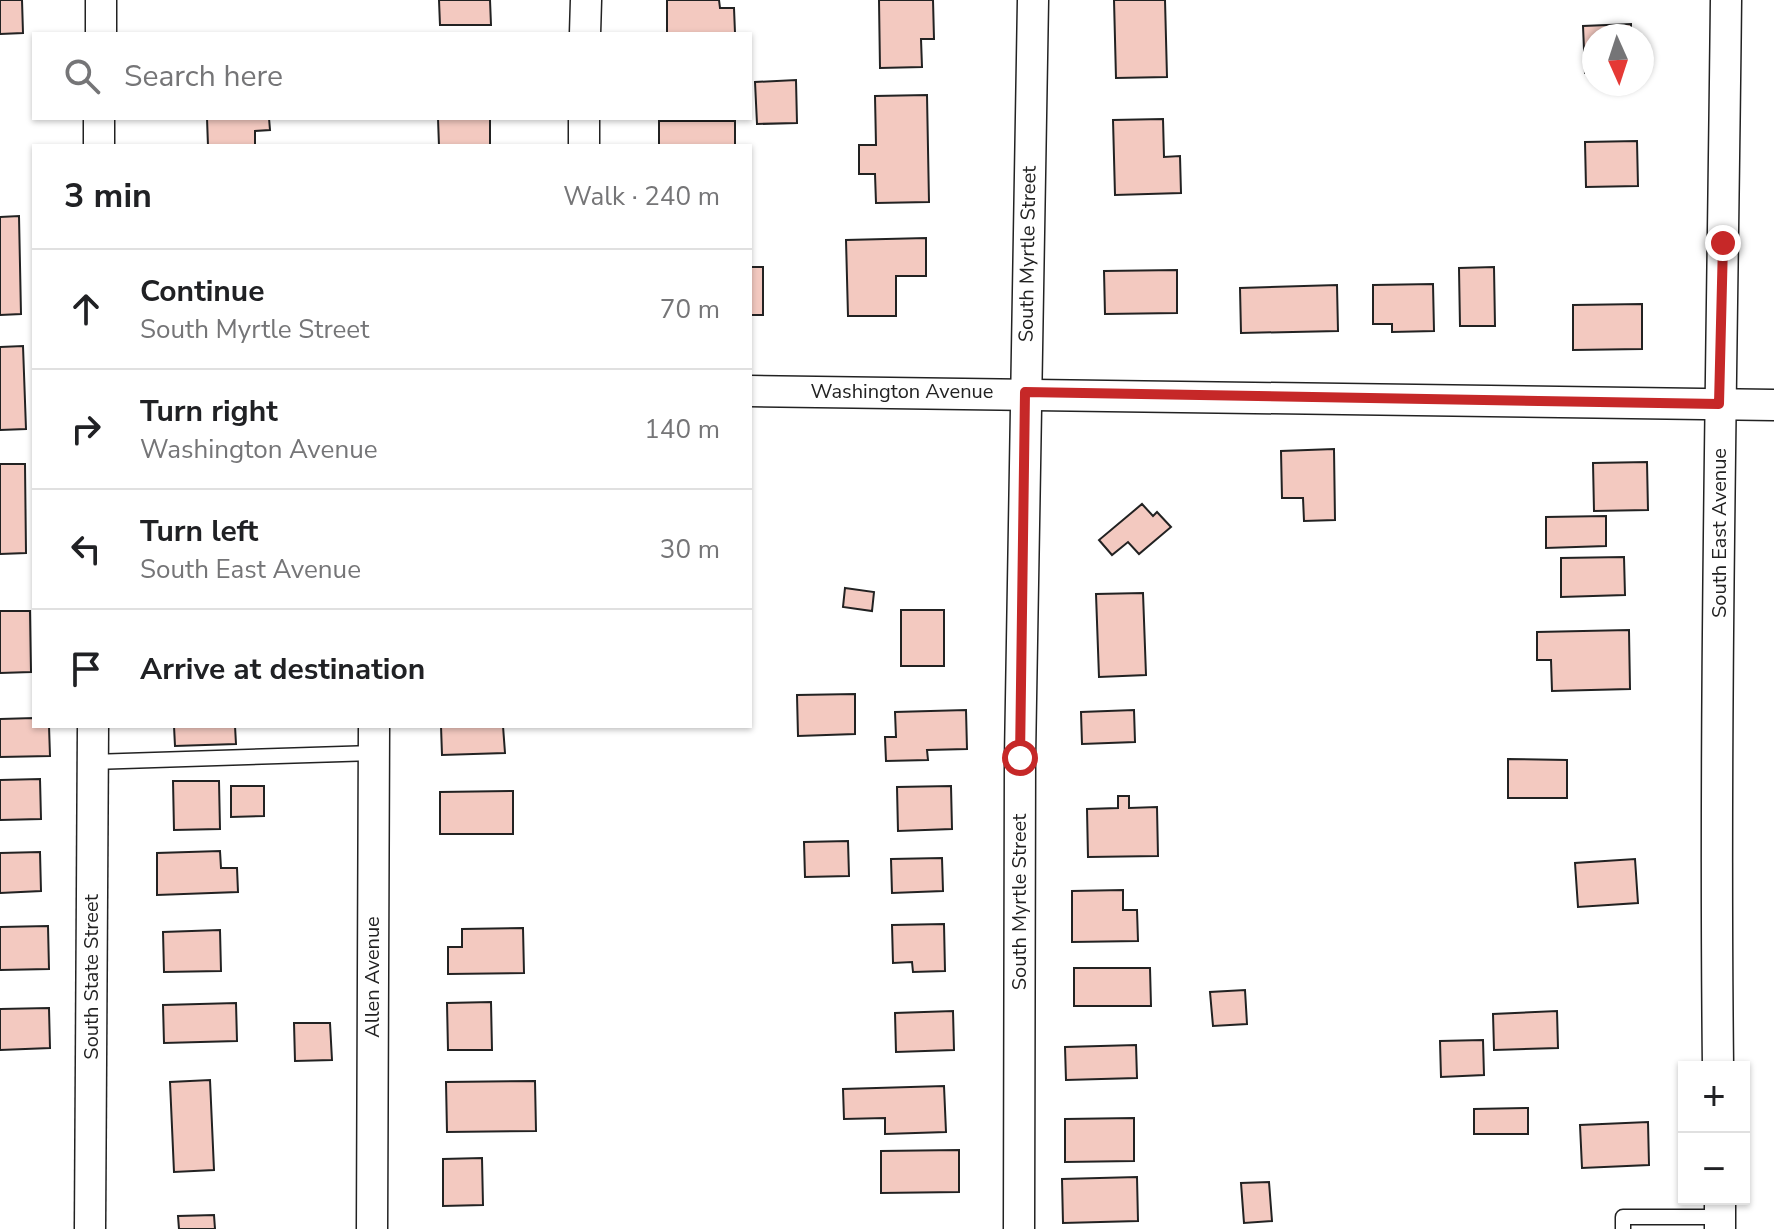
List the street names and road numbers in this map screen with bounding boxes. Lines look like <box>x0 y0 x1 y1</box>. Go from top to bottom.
street label: South Myrtle Street <box>1012 165 1043 342</box>
street label: Washington Avenue <box>811 378 993 405</box>
street label: South East Avenue <box>1706 448 1733 618</box>
street label: South Myrtle Street <box>1006 813 1033 990</box>
street label: South State Street <box>78 893 105 1060</box>
street label: Allen Avenue <box>359 916 386 1038</box>

